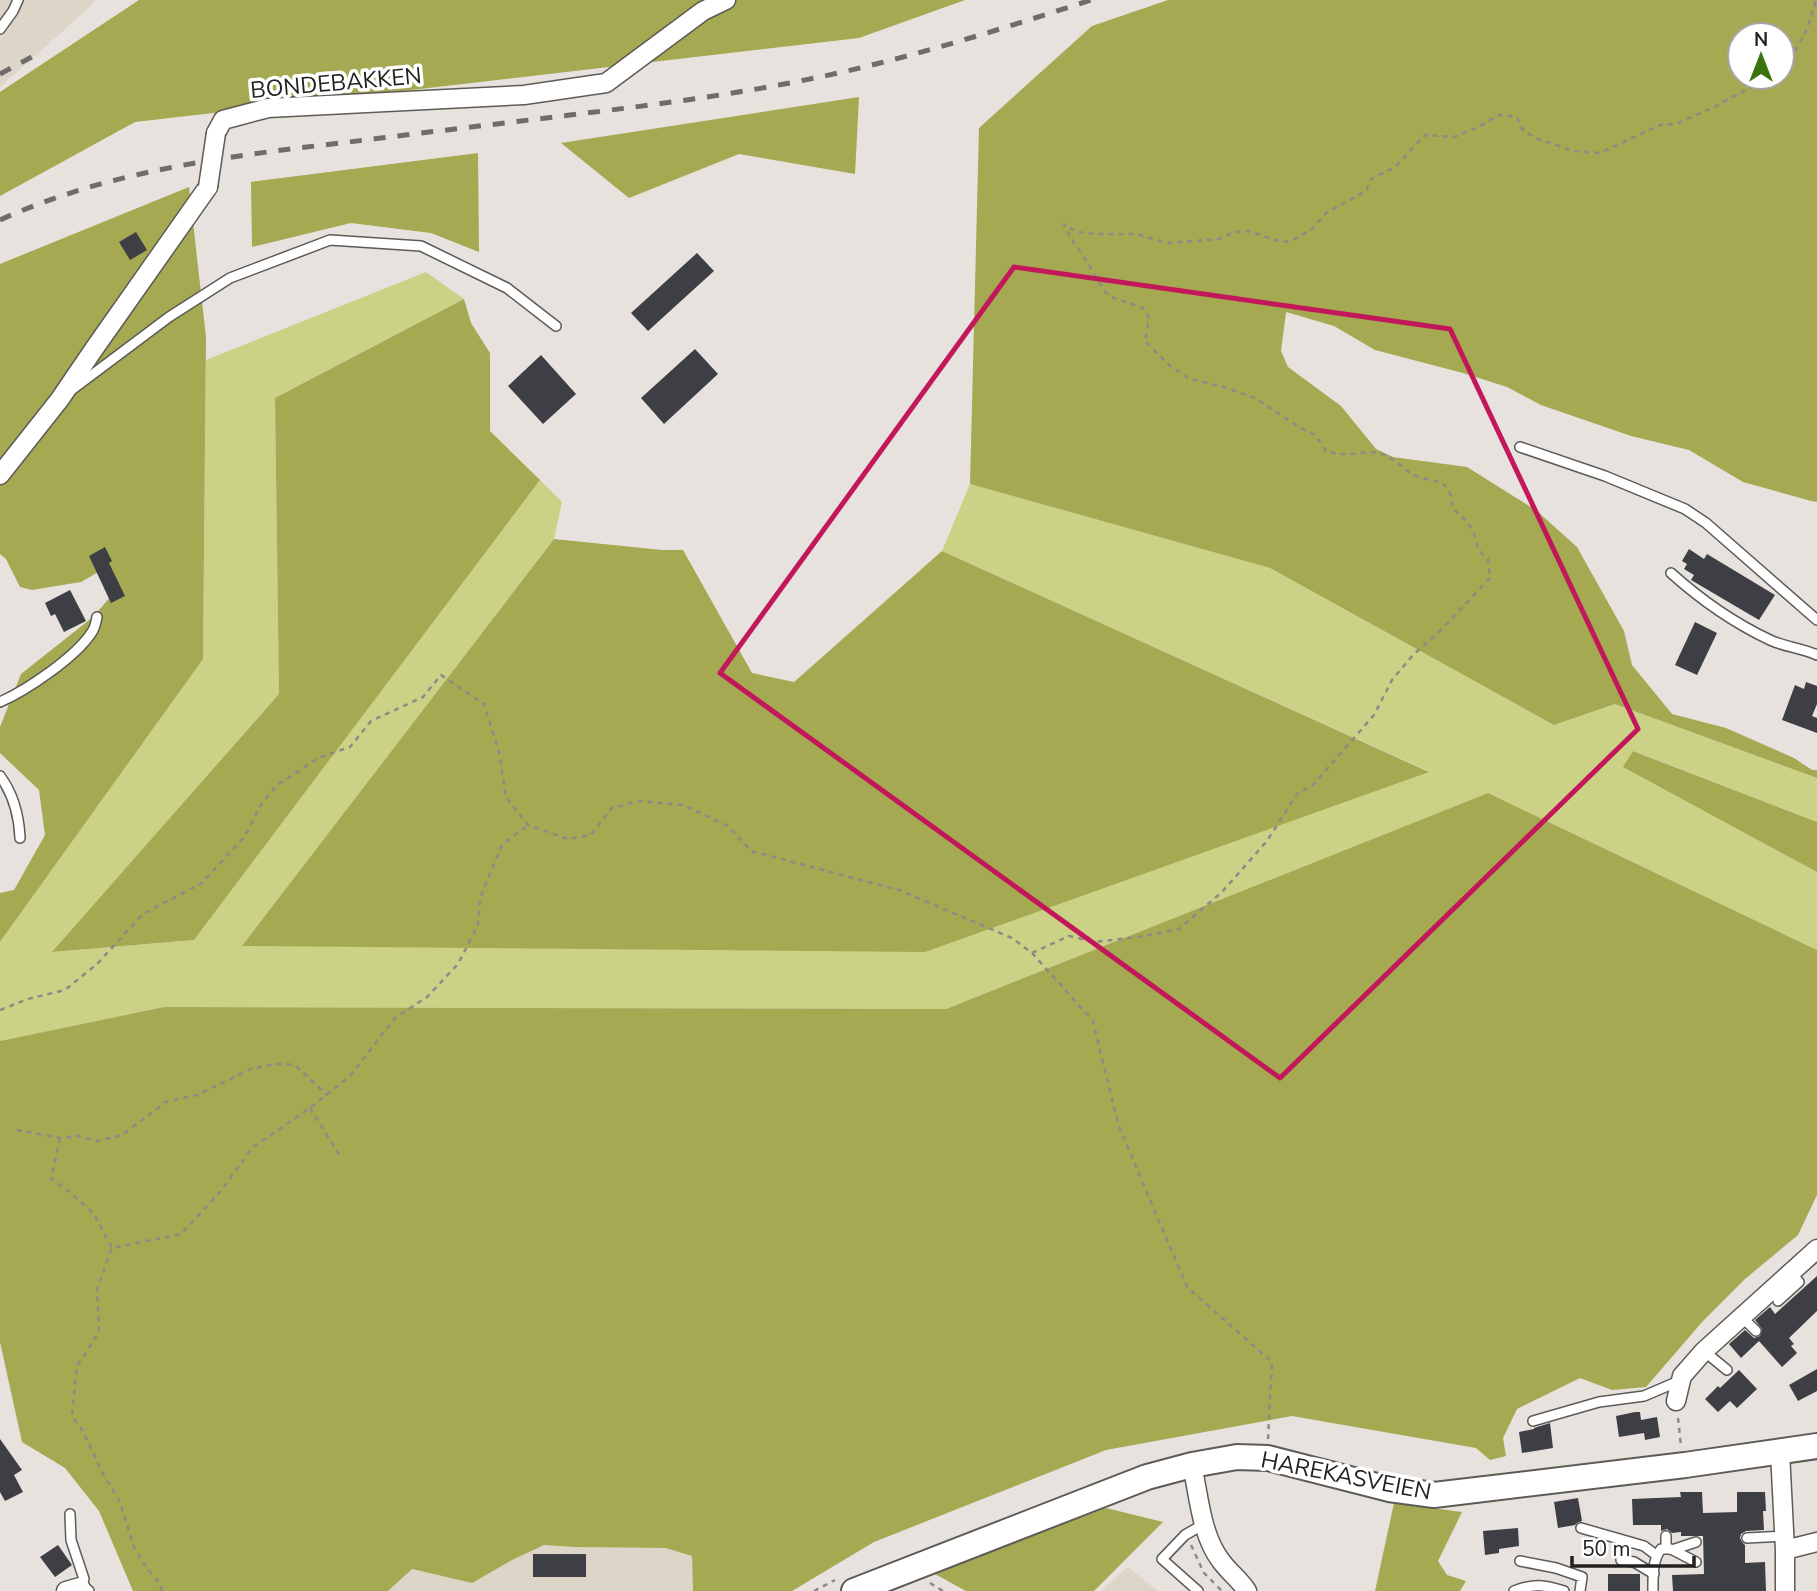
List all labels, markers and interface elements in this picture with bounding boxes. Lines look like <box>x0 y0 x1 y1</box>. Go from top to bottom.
north arrow <box>1726 21 1796 91</box>
text: N <box>1754 27 1768 53</box>
street label: BONDEBAKKEN <box>249 60 423 106</box>
street label: HAREKASVEIEN <box>1258 1444 1434 1508</box>
scale bar <box>1572 1524 1694 1568</box>
text: 50 m <box>1582 1535 1631 1563</box>

